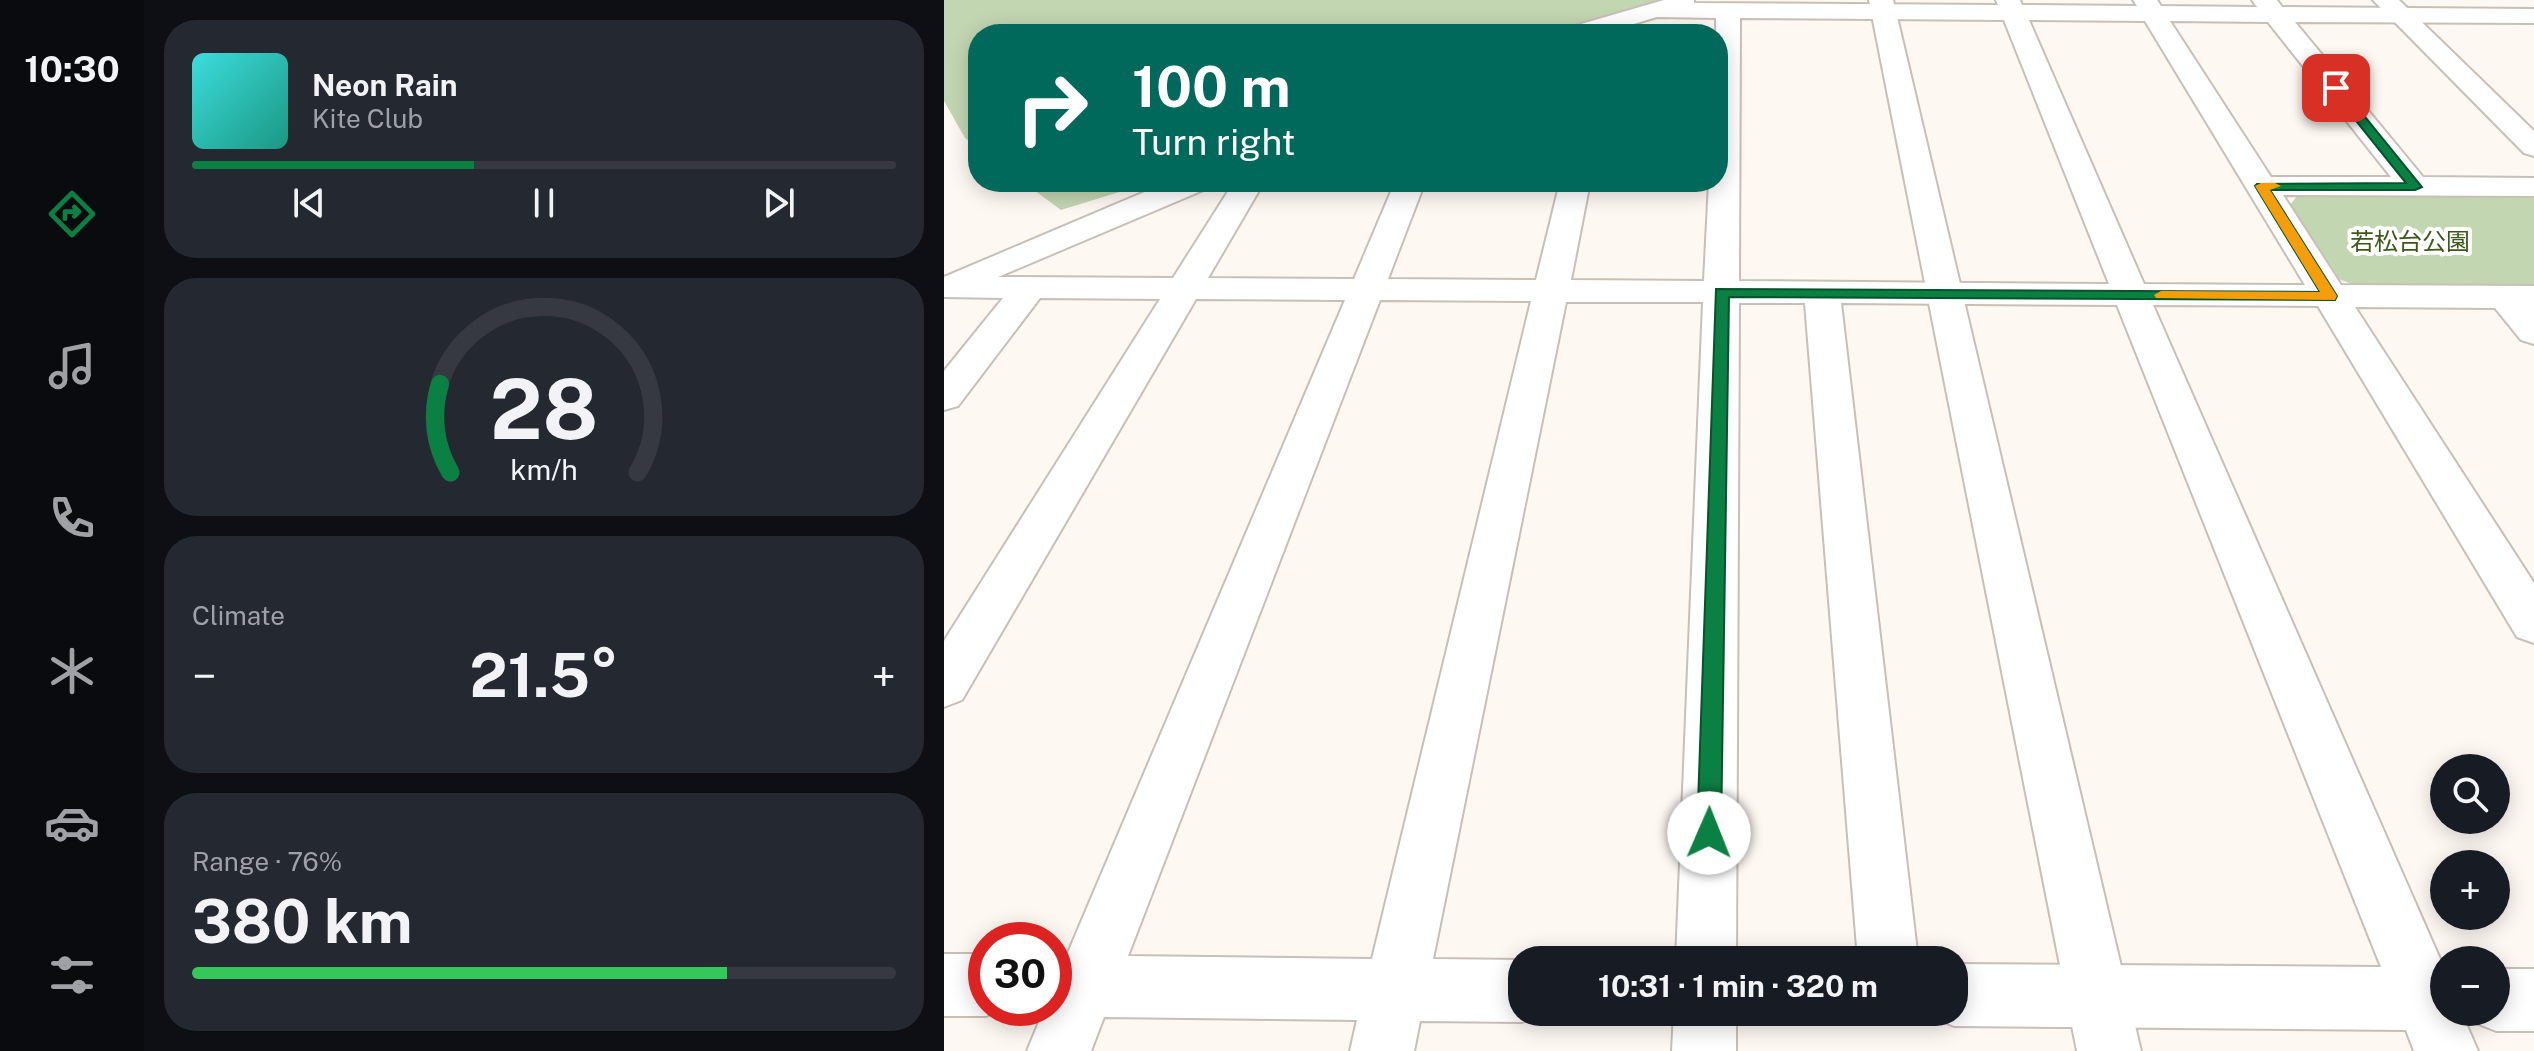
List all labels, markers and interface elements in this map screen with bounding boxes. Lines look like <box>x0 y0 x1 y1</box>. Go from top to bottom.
text: 10:30 <box>24 48 120 90</box>
text: 100 m <box>1132 54 1291 120</box>
pin <box>2302 54 2370 122</box>
icon: right <box>1000 56 1104 160</box>
icon: arrive <box>2314 66 2358 110</box>
text: Neon Rain <box>312 67 458 103</box>
text: Kite Club <box>312 103 423 134</box>
text: Turn right <box>1132 121 1295 163</box>
icon: previous <box>287 181 331 225</box>
icon: pause <box>522 181 566 225</box>
icon: next <box>757 181 801 225</box>
icon: directions <box>44 186 100 242</box>
park label: 若松台公園 <box>2350 227 2470 255</box>
icon: music <box>44 338 100 394</box>
text: 28 <box>490 359 598 457</box>
text: km/h <box>510 453 578 486</box>
icon: phone <box>44 490 100 546</box>
text: Climate <box>192 600 285 631</box>
text: 21.5° <box>470 640 618 711</box>
icon: climate <box>44 643 100 699</box>
text: − <box>192 650 216 702</box>
text: + <box>872 650 896 702</box>
map controls <box>2430 754 2510 1026</box>
button: search <box>2430 754 2510 834</box>
position arrow <box>1667 791 1751 875</box>
icon: car <box>44 795 100 851</box>
text: Range · 76% <box>192 846 342 877</box>
button: + <box>2430 850 2510 930</box>
text: 380 km <box>192 886 413 957</box>
speed limit sign: 30 <box>968 922 1072 1026</box>
button: − <box>2430 946 2510 1026</box>
icon: filters <box>44 947 100 1003</box>
text: 10:31 · 1 min · 320 m <box>1598 968 1878 1004</box>

